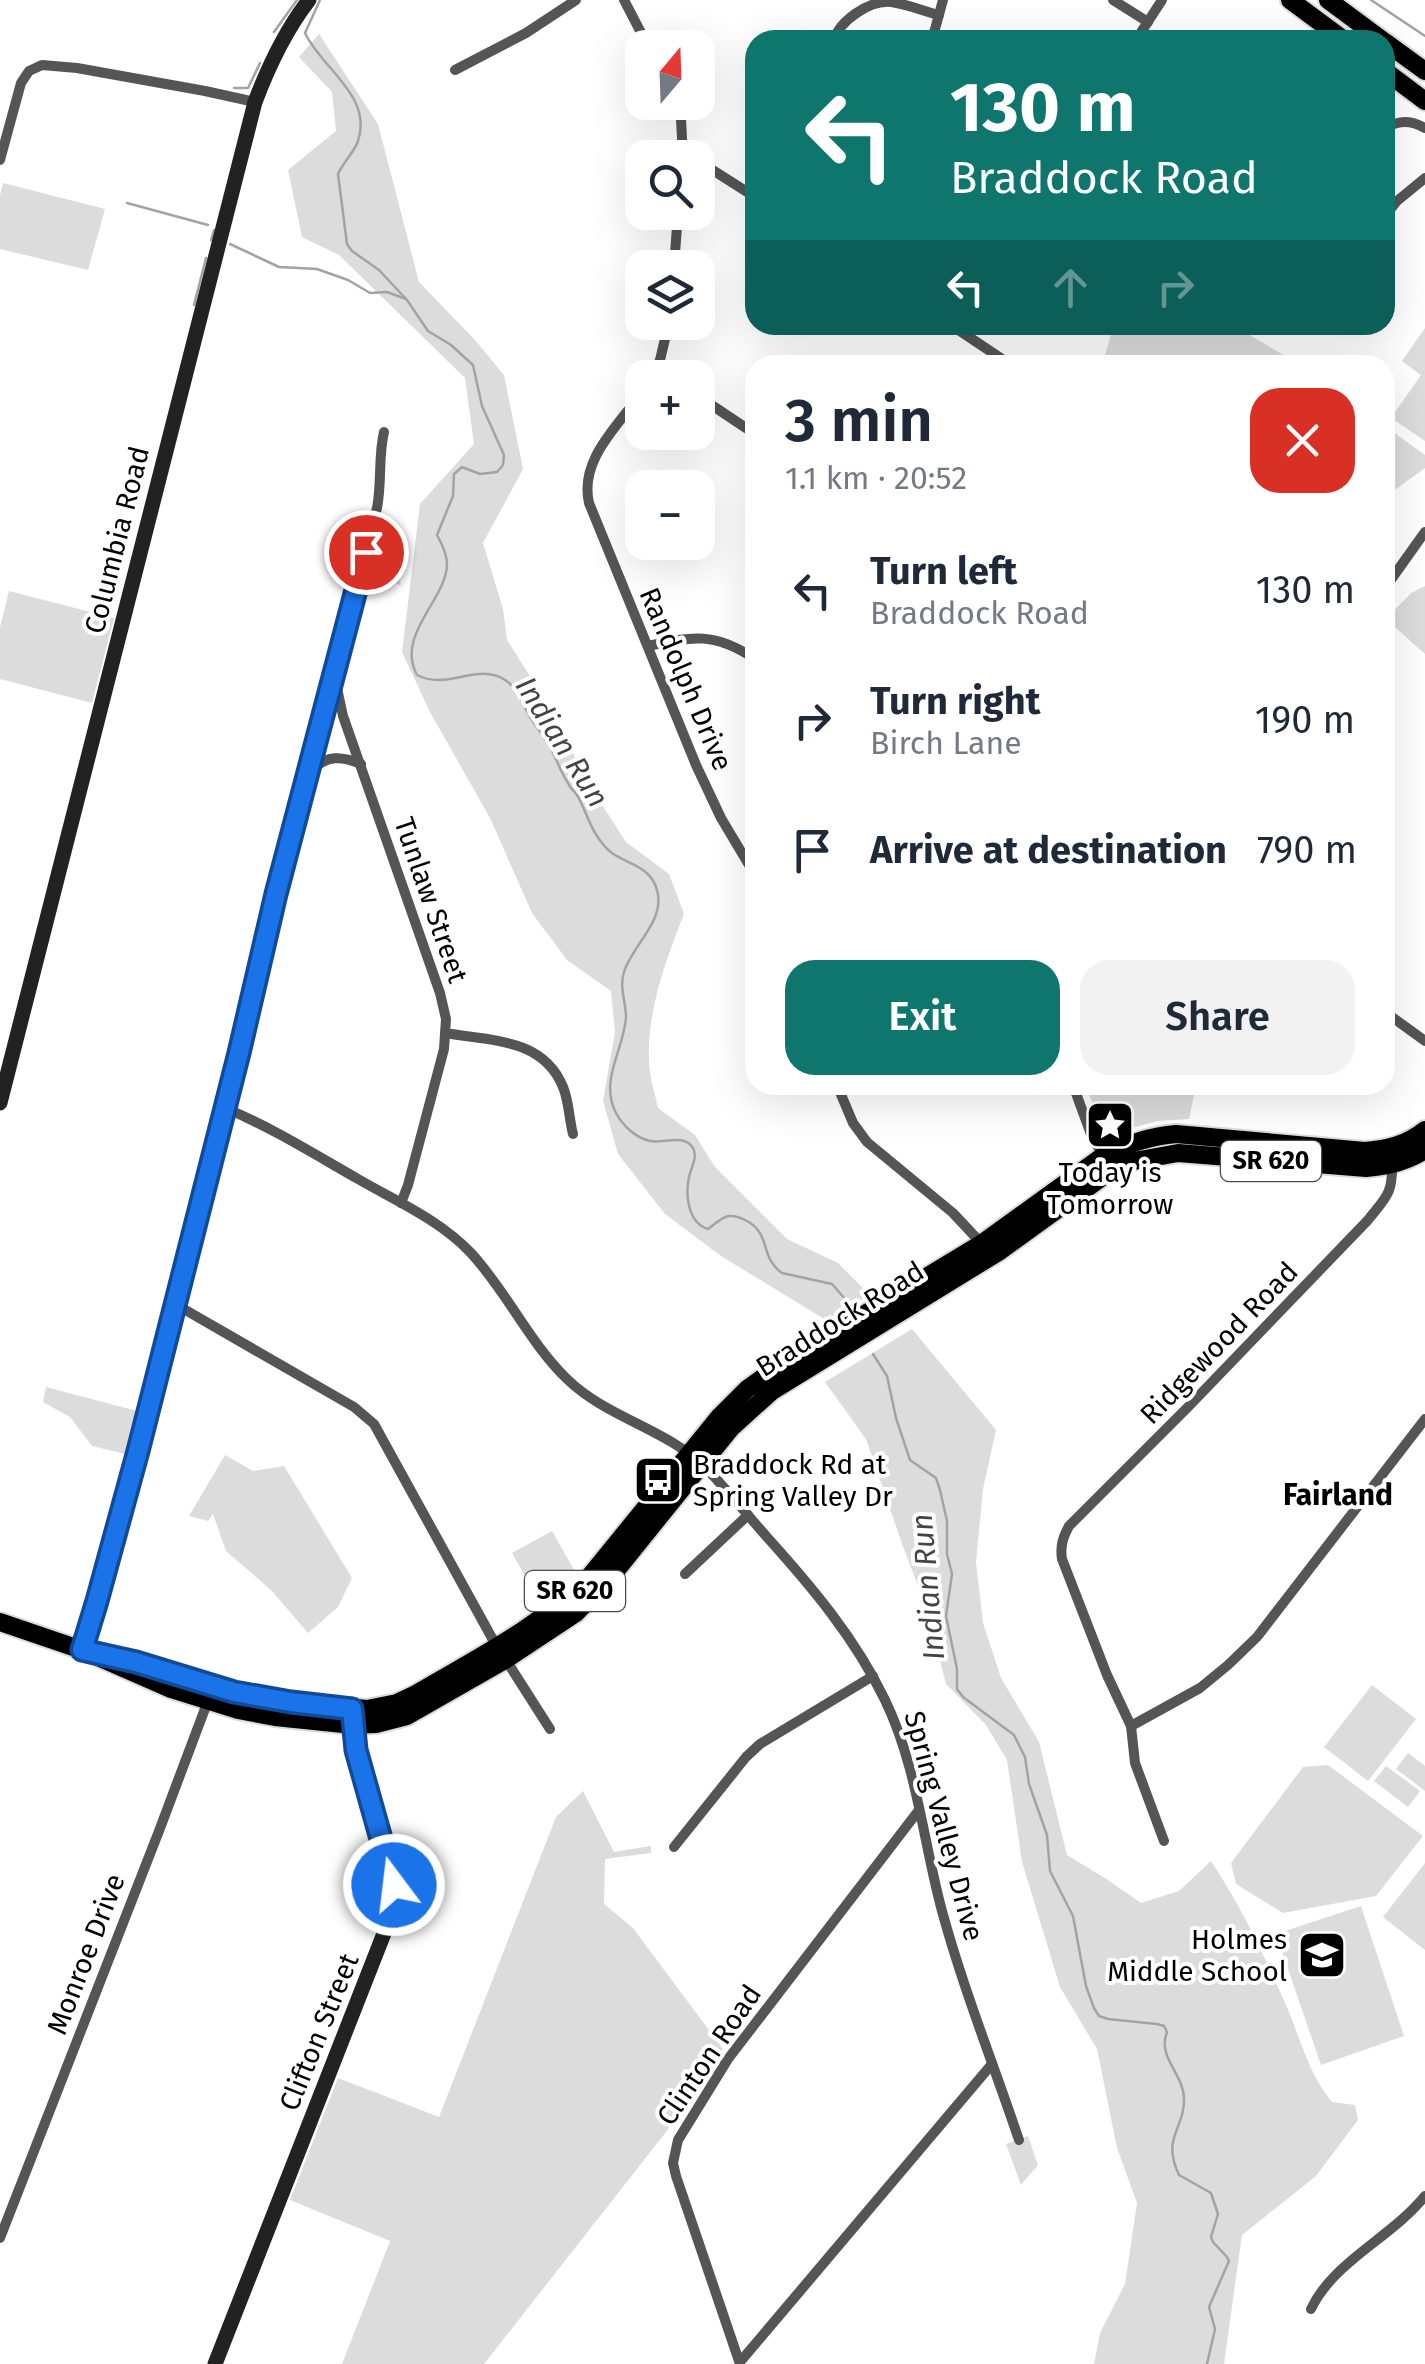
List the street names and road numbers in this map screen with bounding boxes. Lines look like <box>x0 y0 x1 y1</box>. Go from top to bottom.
street label: Columbia Road <box>78 443 156 637</box>
street label: Randolph Drive <box>633 582 739 776</box>
street label: Tunlaw Street <box>387 813 475 988</box>
road number: SR 620 <box>1221 1141 1321 1181</box>
street label: Braddock Road <box>750 1254 930 1384</box>
street label: Ridgewood Road <box>1133 1255 1305 1431</box>
road number: SR 620 <box>525 1571 625 1611</box>
street label: Spring Valley Drive <box>897 1707 991 1945</box>
street label: Monroe Drive <box>40 1869 132 2039</box>
street label: Clifton Street <box>272 1948 366 2115</box>
street label: Clinton Road <box>650 1978 768 2132</box>

